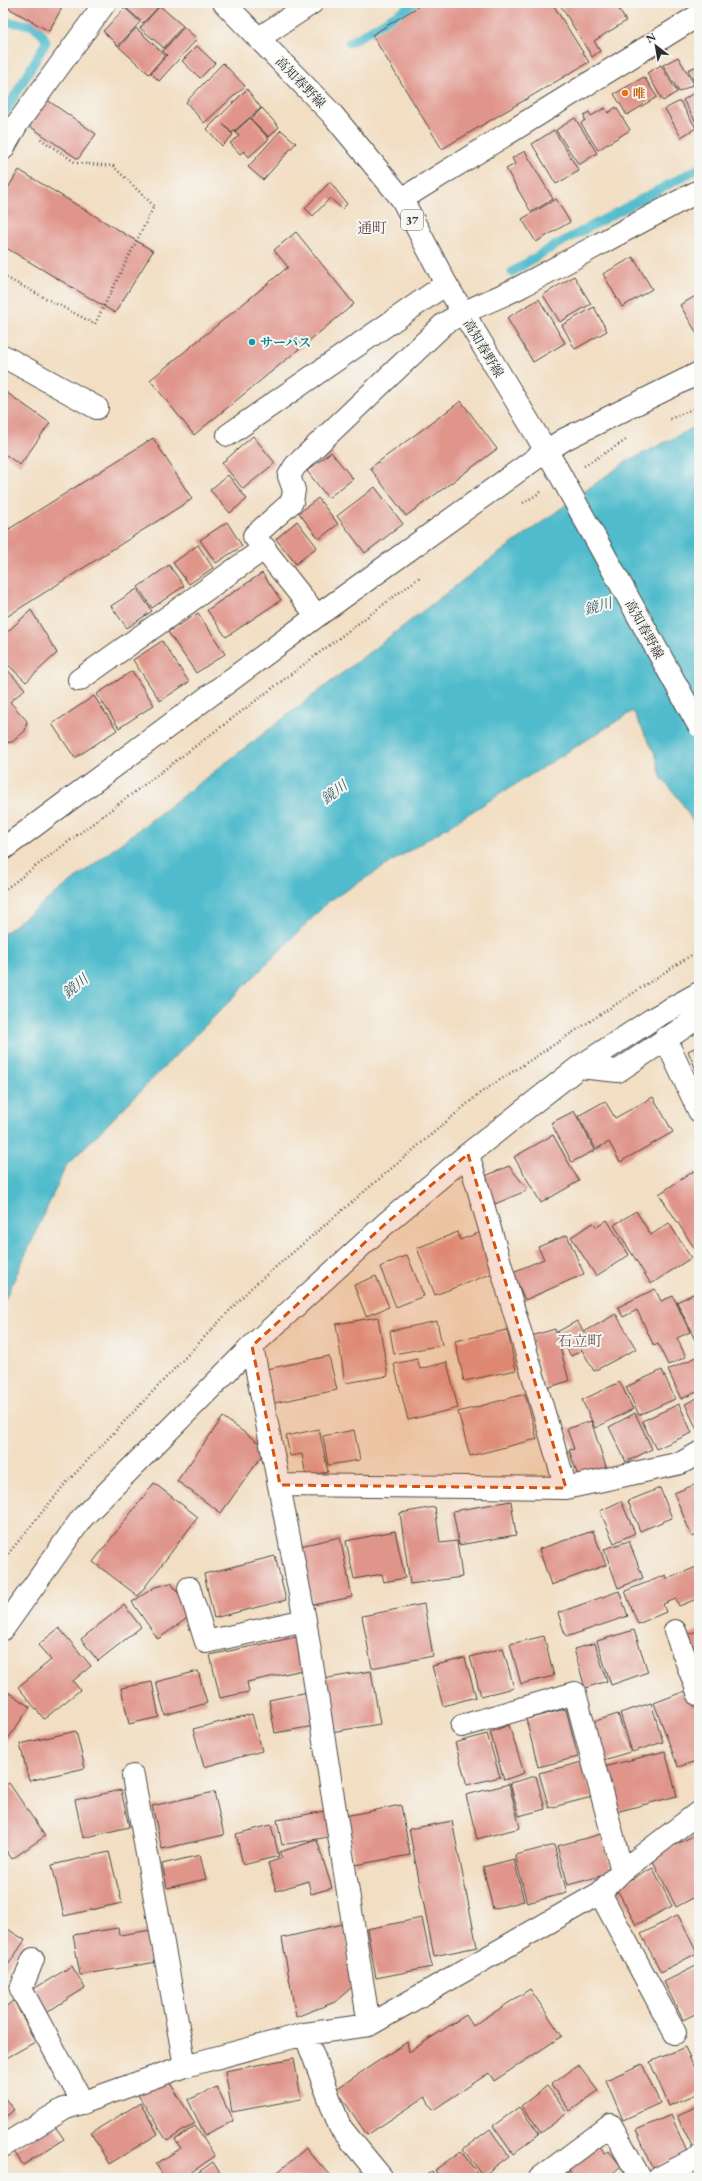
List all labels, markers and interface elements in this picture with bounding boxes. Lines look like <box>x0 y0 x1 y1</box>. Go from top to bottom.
north arrow <box>636 26 676 66</box>
text: N <box>643 29 658 46</box>
street label: 高知春野線 <box>272 53 329 112</box>
place label: 唯 <box>633 85 646 102</box>
marker: 唯 <box>620 88 630 98</box>
road number: 37 <box>401 210 423 230</box>
district label: 通町 <box>357 218 387 237</box>
street label: 高知春野線 <box>460 316 508 380</box>
place label: サーパス <box>260 334 311 351</box>
marker: サーパス <box>247 337 257 347</box>
water label: 鏡川 <box>582 593 616 618</box>
street label: 高知春野線 <box>621 597 668 662</box>
water label: 鏡川 <box>317 775 352 808</box>
water label: 鏡川 <box>58 969 93 1002</box>
district label: 石立町 <box>557 1331 603 1350</box>

